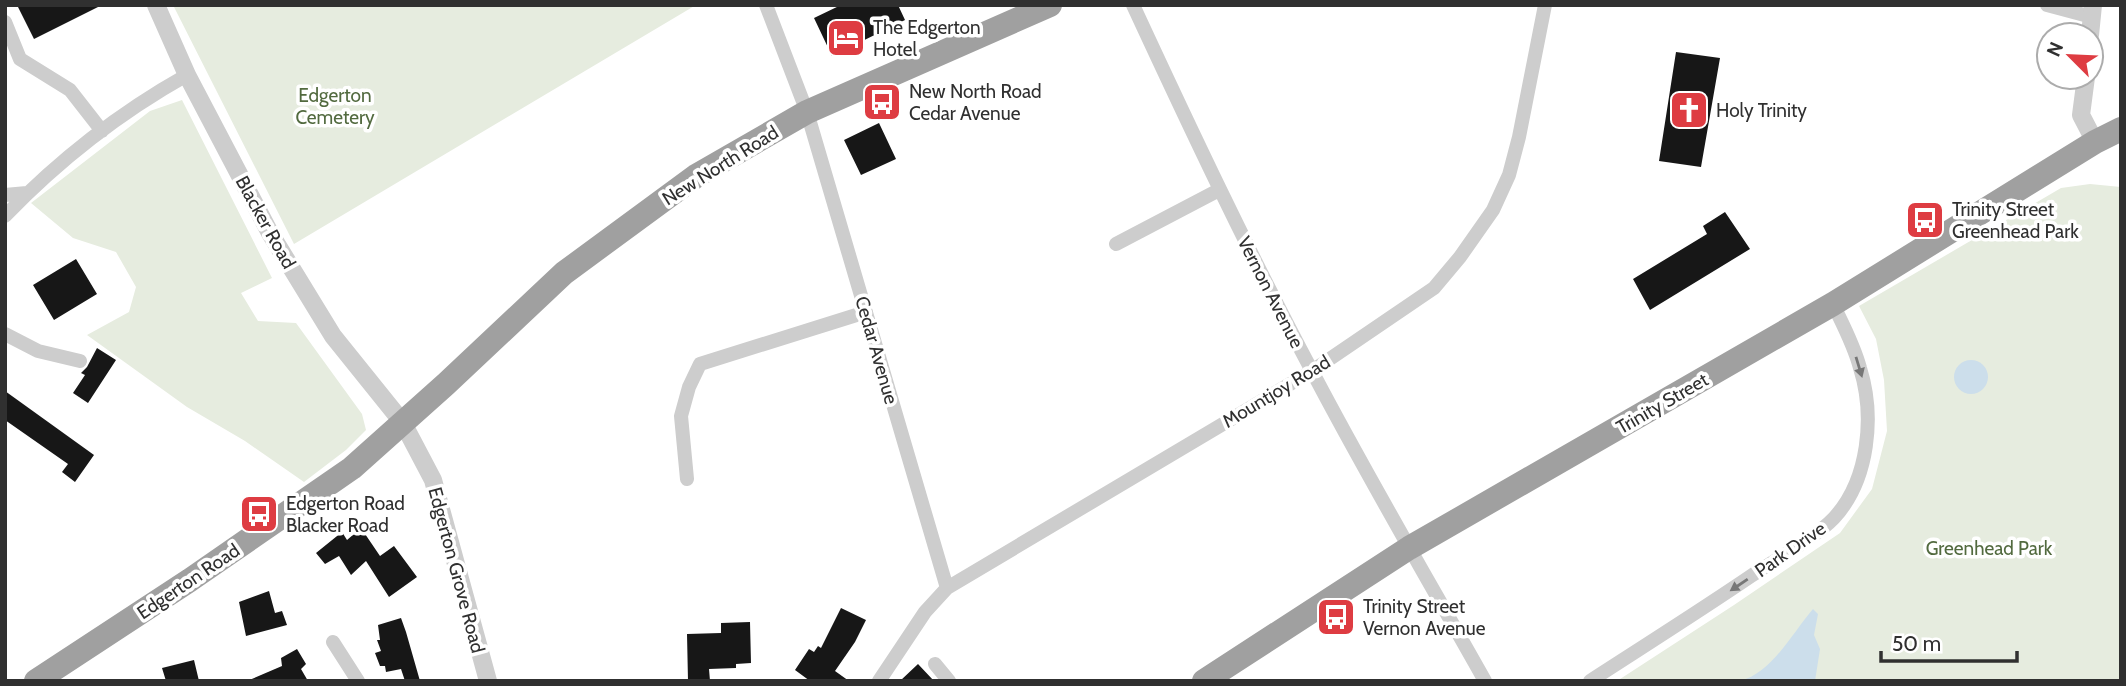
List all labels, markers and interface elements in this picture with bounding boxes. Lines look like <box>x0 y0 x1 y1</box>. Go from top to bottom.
place label: The Edgerton Hotel <box>873 16 981 61</box>
hotel icon: The Edgerton Hotel <box>825 17 867 59</box>
north arrow <box>2035 21 2105 91</box>
text: N <box>2042 38 2068 60</box>
place label: New North Road Cedar Avenue <box>909 80 1042 125</box>
bus stop icon: New North Road Cedar Avenue <box>861 81 903 123</box>
park label: Edgerton Cemetery <box>295 84 375 129</box>
church icon: Holy Trinity <box>1668 89 1710 131</box>
place label: Holy Trinity <box>1716 99 1807 122</box>
street label: New North Road <box>658 121 783 210</box>
street label: Blacker Road <box>231 172 301 273</box>
place label: Trinity Street Greenhead Park <box>1952 198 2079 243</box>
bus stop icon: Trinity Street Greenhead Park <box>1904 199 1946 241</box>
street label: Vernon Avenue <box>1233 232 1309 352</box>
street label: Cedar Avenue <box>850 293 903 407</box>
street label: Mountjoy Road <box>1218 350 1334 433</box>
one-way arrow <box>1855 357 1865 378</box>
street label: Trinity Street <box>1612 368 1713 439</box>
street label: Edgerton Grove Road <box>423 485 490 656</box>
place label: Edgerton Road Blacker Road <box>286 492 405 537</box>
bus stop icon: Edgerton Road Blacker Road <box>238 493 280 535</box>
street label: Park Drive <box>1750 517 1830 582</box>
park label: Greenhead Park <box>1926 537 2053 560</box>
street label: Edgerton Road <box>133 539 244 624</box>
one-way arrow <box>1730 578 1748 592</box>
place label: Trinity Street Vernon Avenue <box>1363 595 1486 640</box>
bus stop icon: Trinity Street Vernon Avenue <box>1315 596 1357 638</box>
scale bar <box>1881 620 2018 664</box>
text: 50 m <box>1892 631 1941 656</box>

